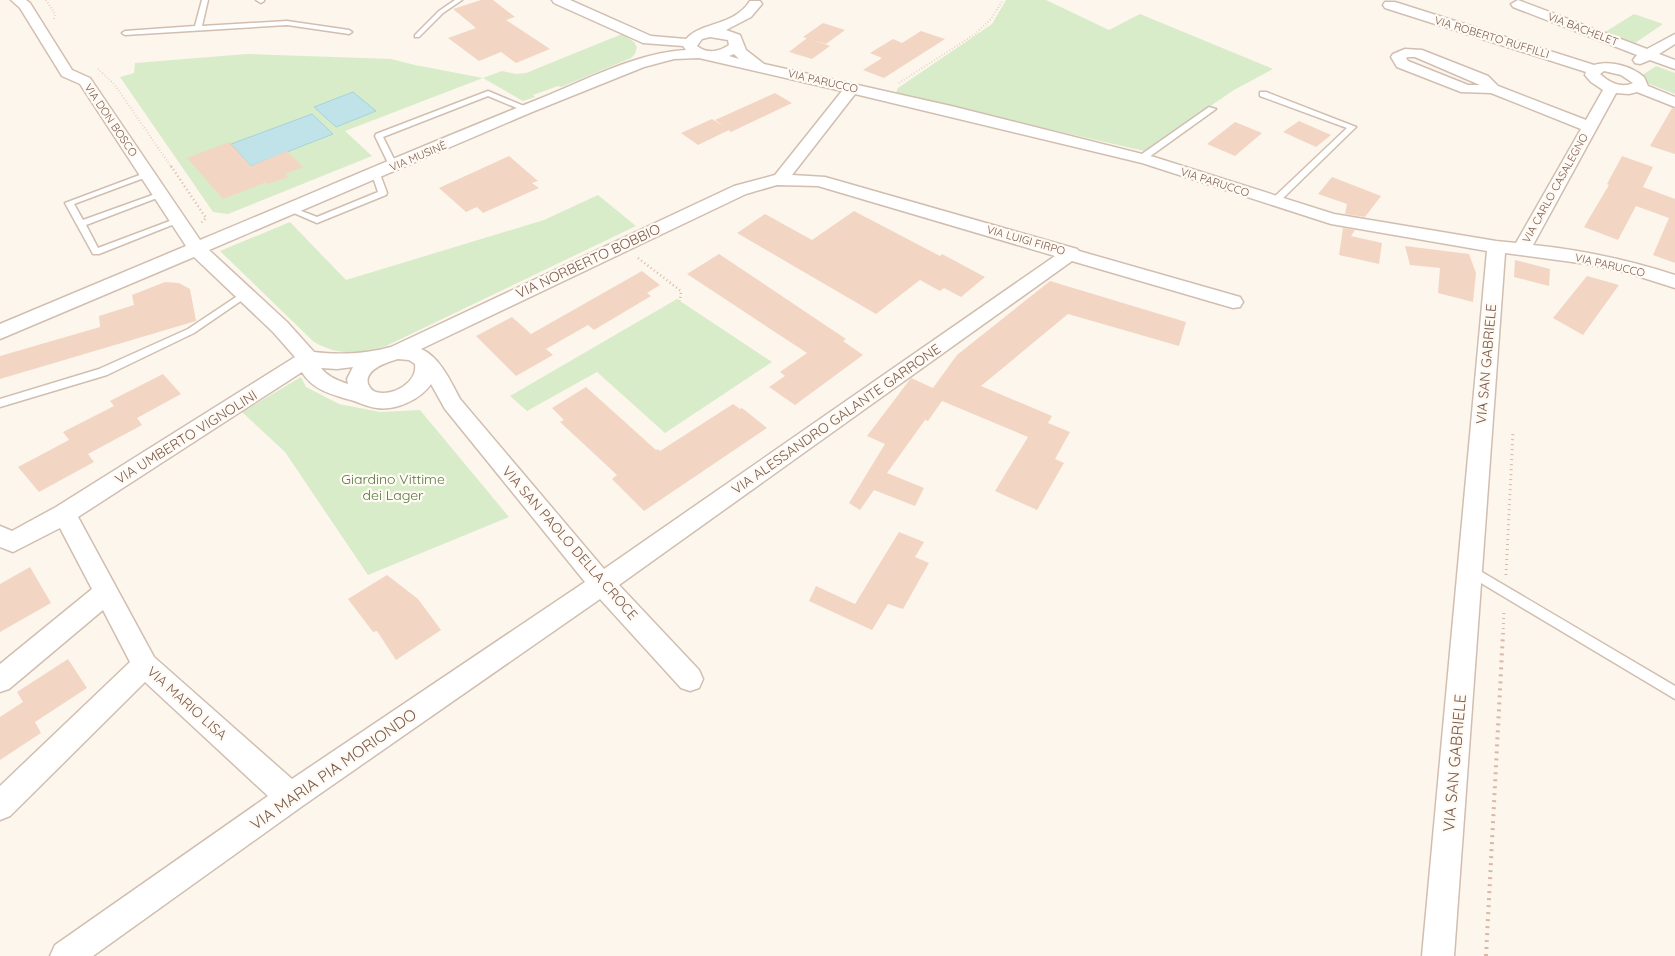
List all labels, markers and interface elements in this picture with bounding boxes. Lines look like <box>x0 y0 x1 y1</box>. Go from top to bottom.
street label: VIA BACHELET <box>1546 9 1621 49</box>
street label: VIA ROBERTO RUFFILLI <box>1433 13 1551 61</box>
street label: VIA PARUCCO <box>787 66 859 96</box>
street label: VIA DON BOSCO <box>81 81 141 159</box>
street label: VIA CARLO CASALEGNO <box>1519 131 1591 245</box>
street label: VIA MUSINÈ <box>388 138 448 174</box>
street label: VIA PARUCCO <box>1179 164 1251 200</box>
street label: VIA NORBERTO BOBBIO <box>513 220 663 302</box>
street label: VIA LUIGI FIRPO <box>985 222 1067 258</box>
street label: VIA PARUCCO <box>1574 250 1646 280</box>
street label: VIA SAN GABRIELE <box>1472 303 1500 425</box>
street label: VIA ALESSANDRO GALANTE GARRONE <box>728 340 944 498</box>
street label: VIA UMBERTO VIGNOLINI <box>112 386 260 488</box>
street label: VIA SAN PAOLO DELLA CROCE <box>498 462 642 624</box>
park label: Giardino Vittime dei Lager <box>341 470 445 504</box>
street label: VIA MARIO LISA <box>143 662 231 744</box>
street label: VIA SAN GABRIELE <box>1438 693 1470 833</box>
street label: VIA MARIA PIA MORIONDO <box>246 704 420 834</box>

